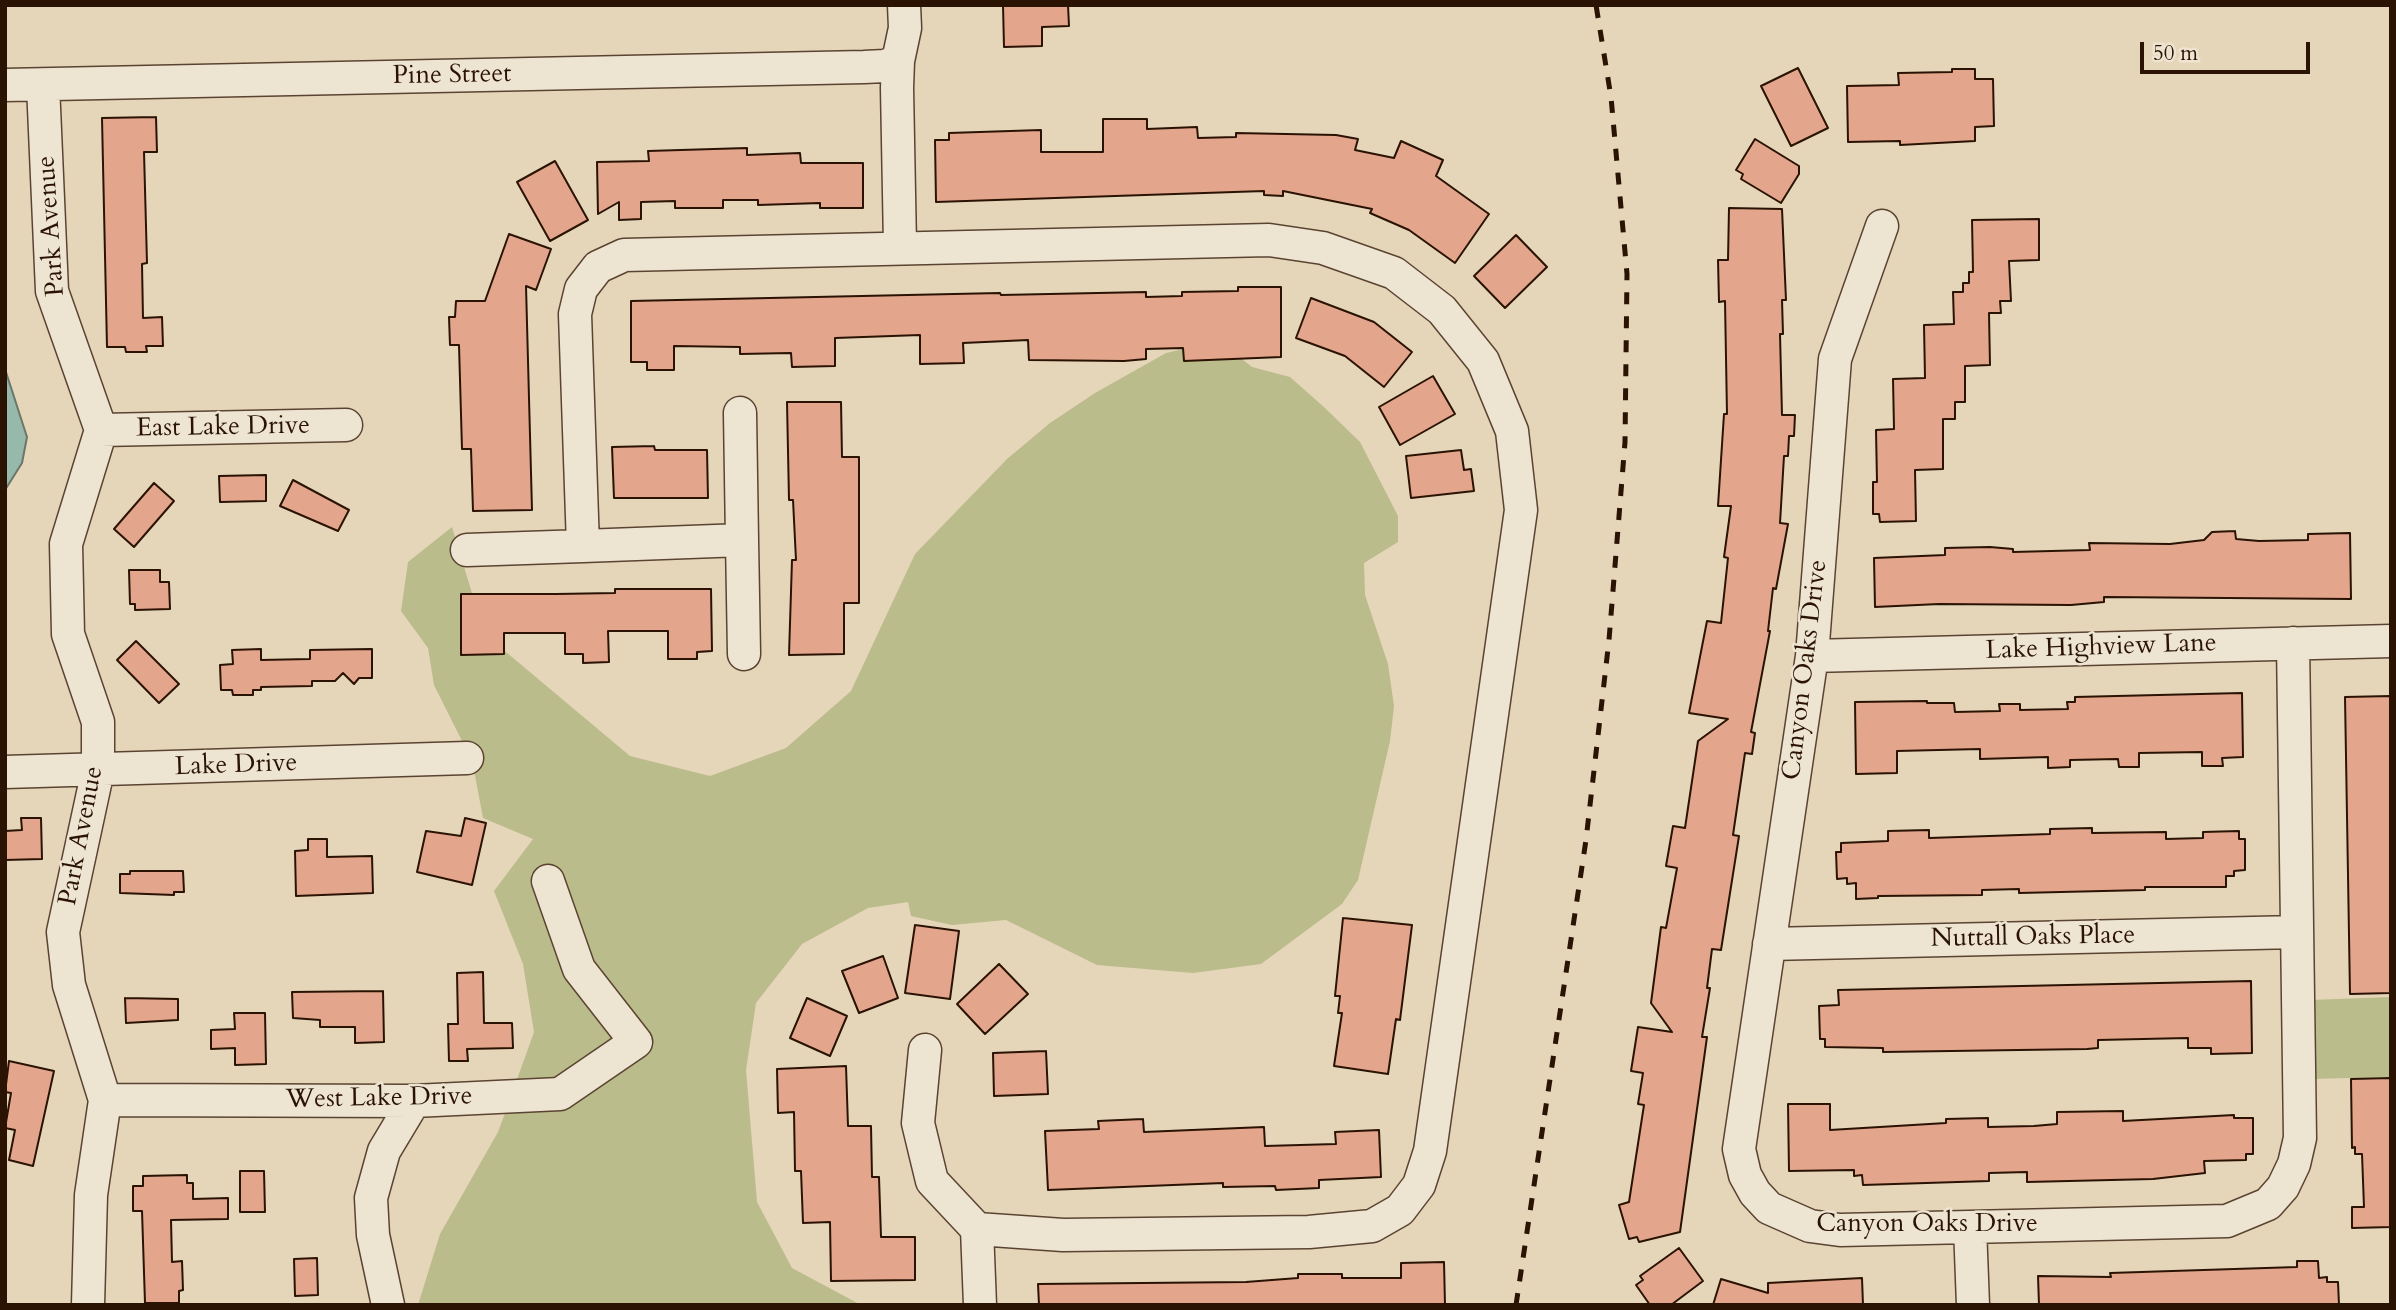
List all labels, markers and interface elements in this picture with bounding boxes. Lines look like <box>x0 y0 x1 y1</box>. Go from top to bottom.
scale bar <box>2144 28 2314 72</box>
text: 50 m <box>2153 39 2198 68</box>
street label: Pine Street <box>392 59 512 93</box>
street label: Park Avenue <box>32 154 72 298</box>
street label: East Lake Drive <box>136 411 310 445</box>
street label: Canyon Oaks Drive <box>1777 558 1835 782</box>
street label: Lake Highview Lane <box>1985 628 2217 668</box>
street label: Lake Drive <box>174 748 298 784</box>
street label: Park Avenue <box>53 764 111 908</box>
street label: Nuttall Oaks Place <box>1930 921 2136 955</box>
street label: West Lake Drive <box>285 1082 473 1116</box>
street label: Canyon Oaks Drive <box>1816 1209 2038 1241</box>

